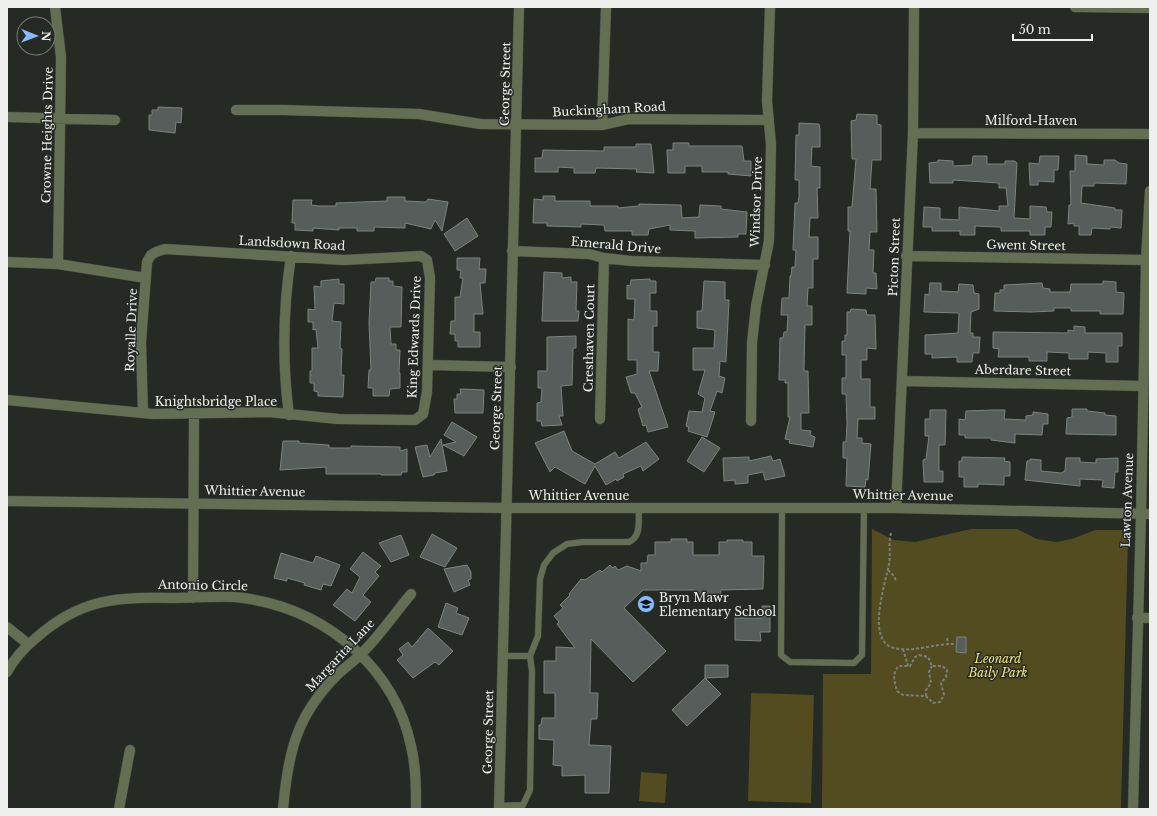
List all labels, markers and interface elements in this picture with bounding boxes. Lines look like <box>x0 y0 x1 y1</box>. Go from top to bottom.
north arrow <box>16 16 56 56</box>
scale bar <box>1013 16 1092 42</box>
text: 50 m <box>1019 22 1051 37</box>
text: N <box>39 31 53 42</box>
street label: George Street <box>497 41 513 126</box>
street label: Crowne Heights Drive <box>38 66 56 203</box>
street label: Buckingham Road <box>552 99 666 119</box>
street label: Milford-Haven <box>985 113 1077 128</box>
street label: Windsor Drive <box>747 156 765 249</box>
street label: Picton Street <box>885 217 903 297</box>
street label: Landsdown Road <box>238 233 346 253</box>
street label: Emerald Drive <box>570 234 662 256</box>
street label: Gwent Street <box>986 237 1066 253</box>
street label: King Edwards Drive <box>404 275 424 399</box>
street label: Cresthaven Court <box>581 283 597 392</box>
street label: Royalle Drive <box>122 288 140 372</box>
street label: Aberdare Street <box>974 362 1072 378</box>
street label: George Street <box>487 365 505 450</box>
street label: Knightsbridge Place <box>155 394 277 409</box>
street label: Lawton Avenue <box>1118 452 1136 548</box>
street label: Whittier Avenue <box>203 483 306 499</box>
street label: Whittier Avenue <box>851 487 954 503</box>
street label: Whittier Avenue <box>528 488 630 503</box>
street label: Antonio Circle <box>157 577 248 593</box>
place label: Bryn Mawr Elementary School <box>659 590 776 619</box>
school or university icon: Bryn Mawr Elementary School <box>636 594 656 614</box>
street label: Margarita Lane <box>302 615 378 695</box>
park label: Leonard Baily Park <box>967 651 1028 680</box>
street label: George Street <box>480 689 496 774</box>

